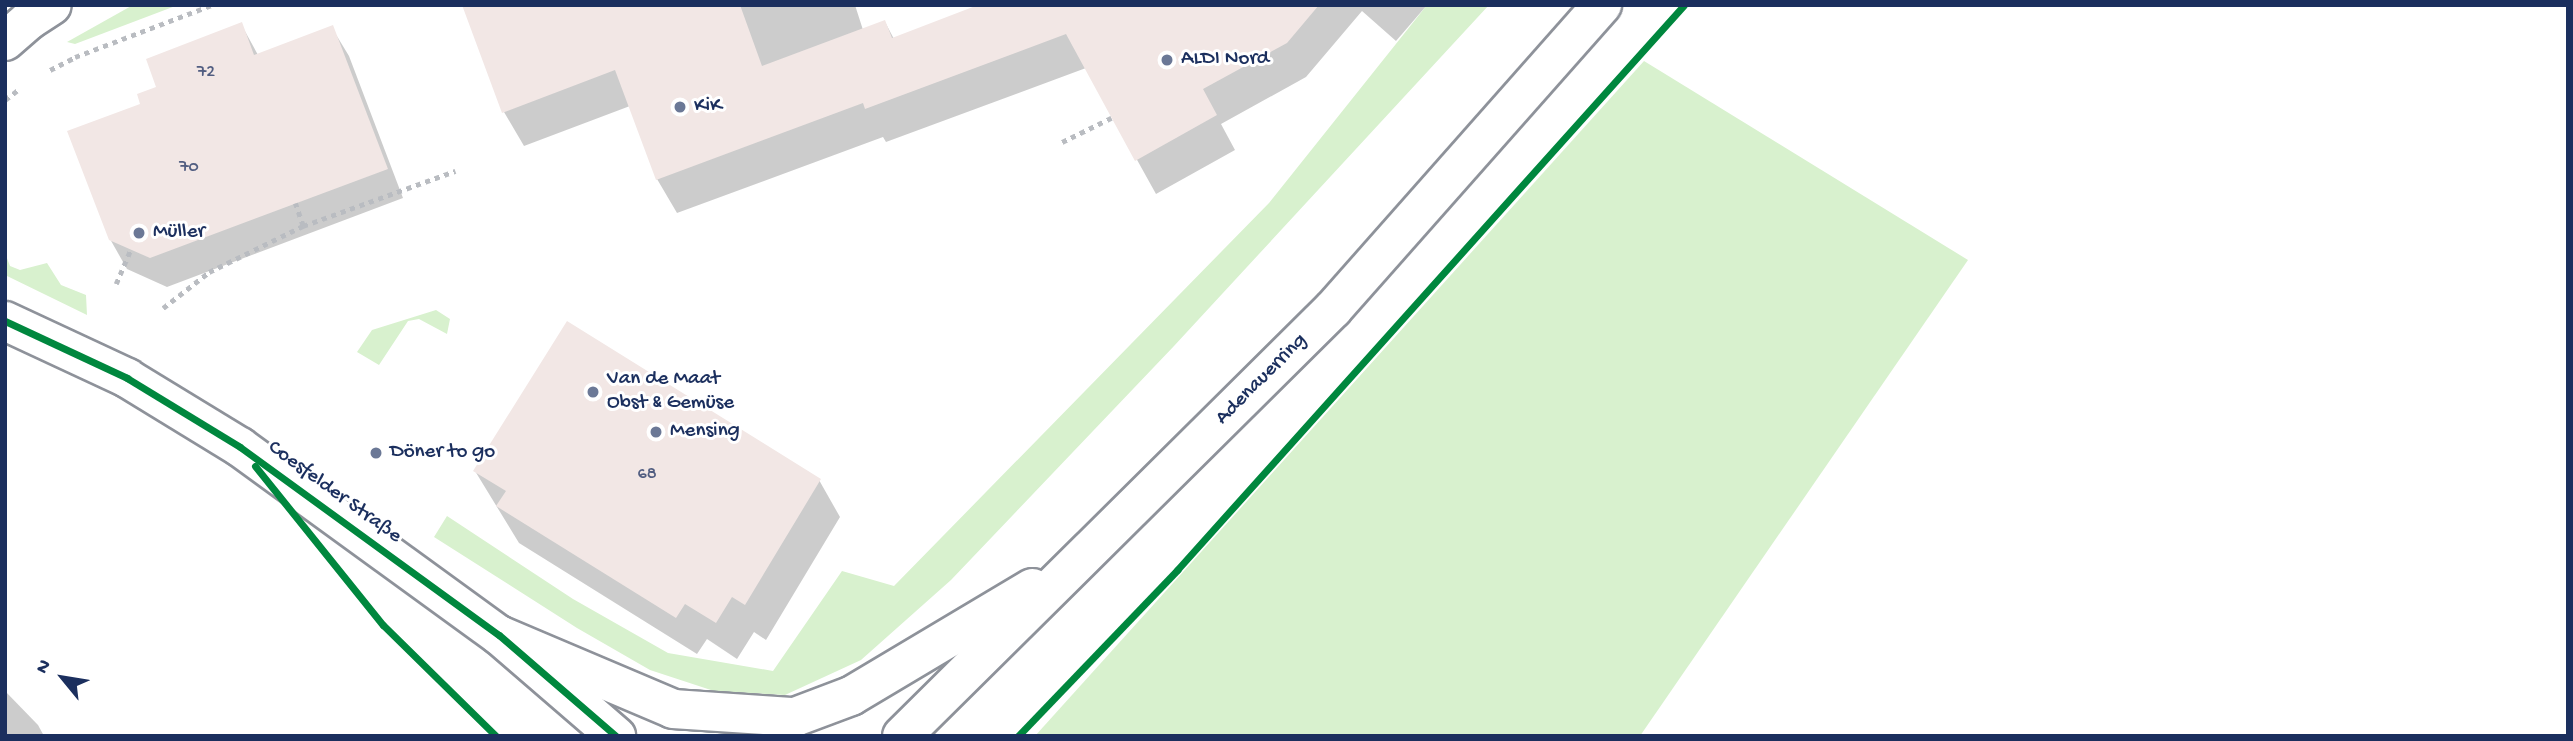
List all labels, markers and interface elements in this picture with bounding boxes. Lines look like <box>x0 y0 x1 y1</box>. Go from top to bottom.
place label: ALDI Nord <box>1181 47 1269 73</box>
marker: ALDI Nord <box>1159 52 1175 68</box>
house number: 72 <box>197 62 215 84</box>
place label: KiK <box>694 94 722 120</box>
marker: KiK <box>672 99 688 115</box>
house number: 70 <box>179 157 199 179</box>
place label: Müller <box>153 220 205 246</box>
marker: Müller <box>131 225 147 241</box>
street label: Adenauerring <box>1211 329 1313 431</box>
place label: Van de Maat Obst & Gemüse <box>607 367 734 417</box>
marker: Van de Maat Obst & Gemüse <box>585 384 601 400</box>
place label: Mensing <box>670 419 740 445</box>
marker: Mensing <box>648 424 664 440</box>
street label: Coesfelder Straße <box>262 436 406 550</box>
place label: Döner to go <box>390 440 495 466</box>
marker: Döner to go <box>368 445 384 461</box>
house number: 68 <box>638 464 656 486</box>
north arrow <box>28 643 98 713</box>
text: N <box>31 656 57 678</box>

